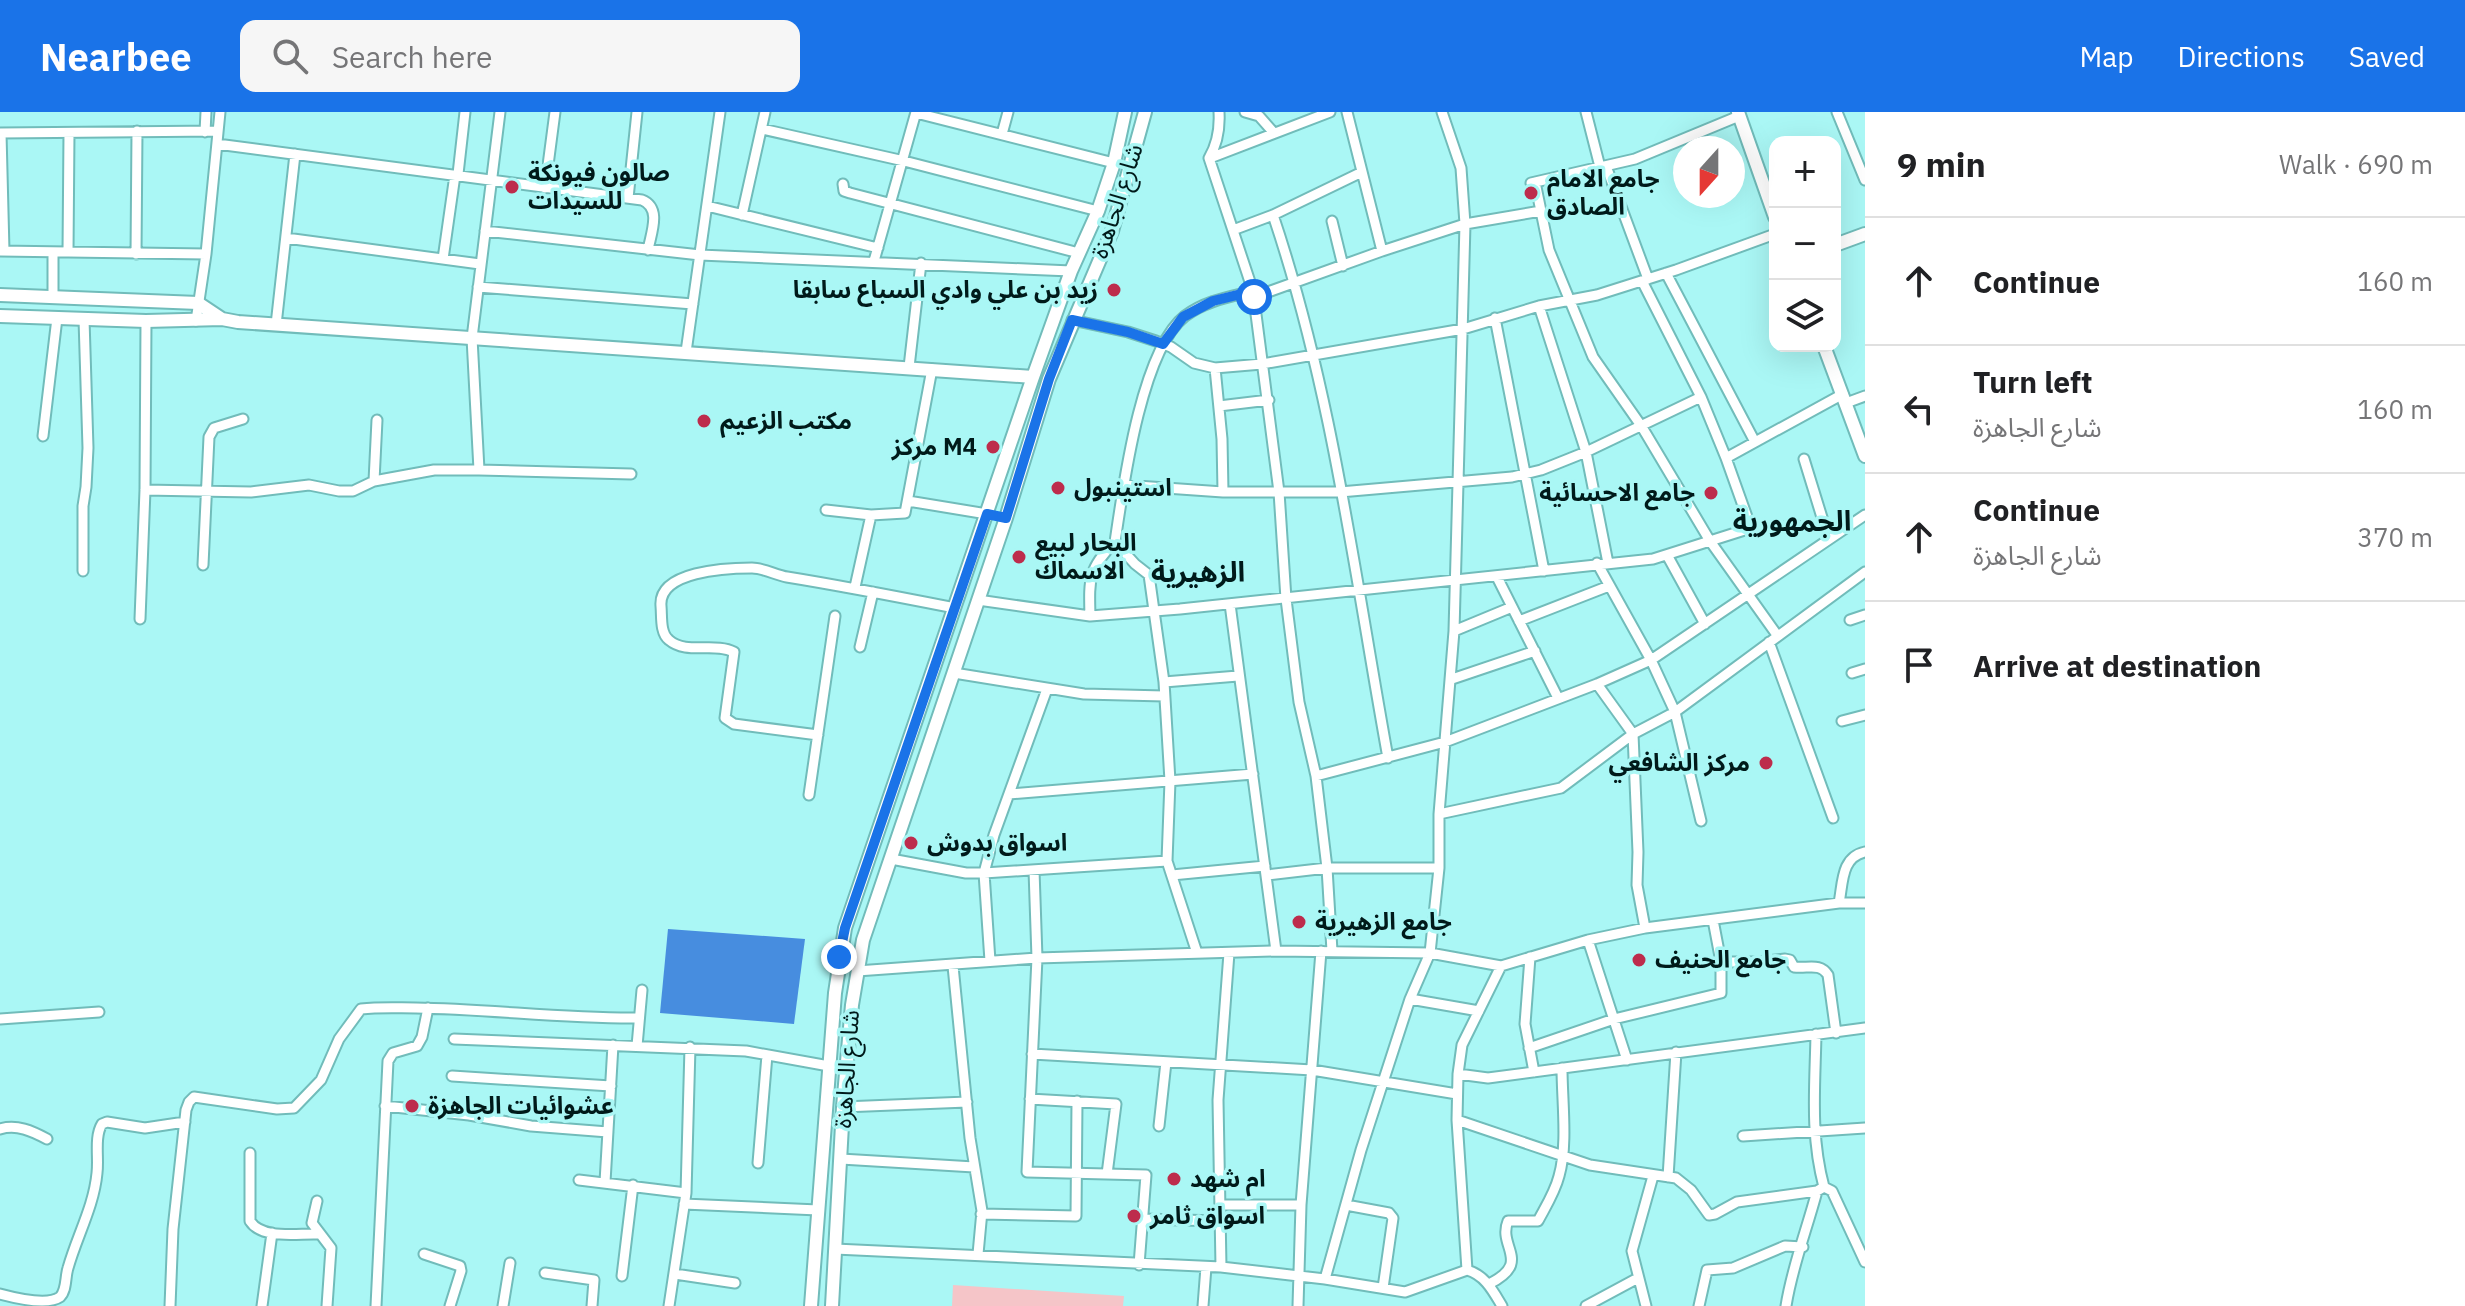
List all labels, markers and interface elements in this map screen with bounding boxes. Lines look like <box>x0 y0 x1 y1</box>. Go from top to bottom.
search box <box>240 20 800 92</box>
text: Nearbee <box>40 32 192 81</box>
icon: search <box>268 34 312 78</box>
text: Search here <box>332 37 493 76</box>
text: Map <box>2079 38 2133 75</box>
text: Directions <box>2177 38 2305 75</box>
text: Saved <box>2349 38 2425 75</box>
north arrow <box>1673 136 1745 208</box>
map controls <box>1769 136 1841 352</box>
button: + <box>1769 136 1841 208</box>
street label: شارع الجاهزة <box>1082 139 1152 263</box>
text: 9 min <box>1897 142 1986 186</box>
text: Walk · 690 m <box>2279 147 2433 181</box>
place label: صالون فيونكة للسيدات <box>528 156 670 216</box>
place label: جامع الامام الصادق <box>1547 162 1660 222</box>
marker: صالون فيونكة للسيدات <box>503 178 521 196</box>
marker: جامع الامام الصادق <box>1522 184 1540 202</box>
button: − <box>1769 208 1841 280</box>
icon: ahead <box>1897 259 1941 303</box>
text: Continue <box>1973 262 2100 301</box>
text: 160 m <box>2357 264 2433 298</box>
place label: زيد بن علي وادي السباع سابقا <box>793 273 1098 310</box>
route start <box>1236 279 1272 315</box>
button: layers <box>1769 280 1841 352</box>
marker: زيد بن علي وادي السباع سابقا <box>1105 281 1123 299</box>
text: Turn left <box>1973 362 2092 401</box>
icon: left <box>1897 387 1941 431</box>
text: 160 m <box>2357 392 2433 426</box>
place label: مكتب الزعيم <box>720 404 852 438</box>
text: شارع الجاهزة <box>1973 410 2102 444</box>
marker: مكتب الزعيم <box>695 412 713 430</box>
place label: مركز M4 <box>891 430 977 462</box>
marker: مركز M4 <box>984 438 1002 456</box>
place label: استينبول <box>1074 471 1172 503</box>
place label: جامع الاحسائية <box>1539 476 1695 511</box>
marker: استينبول <box>1049 479 1067 497</box>
marker: جامع الاحسائية <box>1702 484 1720 502</box>
text: Continue <box>1973 490 2100 529</box>
district label: الجمهورية <box>1733 502 1851 539</box>
icon: ahead <box>1897 515 1941 559</box>
text: 370 m <box>2357 520 2433 554</box>
place label: البحار لبيع الاسماك <box>1035 526 1137 586</box>
text: شارع الجاهزة <box>1973 538 2102 572</box>
marker: البحار لبيع الاسماك <box>1010 548 1028 566</box>
district label: الزهيرية <box>1151 553 1245 590</box>
icon: arrive <box>1897 643 1941 687</box>
text: Arrive at destination <box>1973 646 2261 685</box>
place label: مركز الشافعي <box>1608 746 1750 783</box>
marker: مركز الشافعي <box>1757 754 1775 772</box>
place label: اسواق بدوش <box>927 826 1067 858</box>
marker: اسواق بدوش <box>902 834 920 852</box>
place label: جامع الزهيرية <box>1315 905 1452 940</box>
marker: جامع الزهيرية <box>1290 913 1308 931</box>
route end <box>821 939 857 975</box>
place label: جامع الحنيف <box>1655 943 1786 978</box>
marker: جامع الحنيف <box>1630 951 1648 969</box>
street label: شارع الجاهزة <box>826 1009 868 1129</box>
place label: عشوائيات الجاهزة <box>428 1089 614 1121</box>
marker: عشوائيات الجاهزة <box>403 1097 421 1115</box>
place label: ام شهد <box>1190 1162 1266 1197</box>
marker: ام شهد <box>1165 1170 1183 1188</box>
place label: اسواق ثامر <box>1149 1199 1265 1231</box>
marker: اسواق ثامر <box>1125 1207 1143 1225</box>

